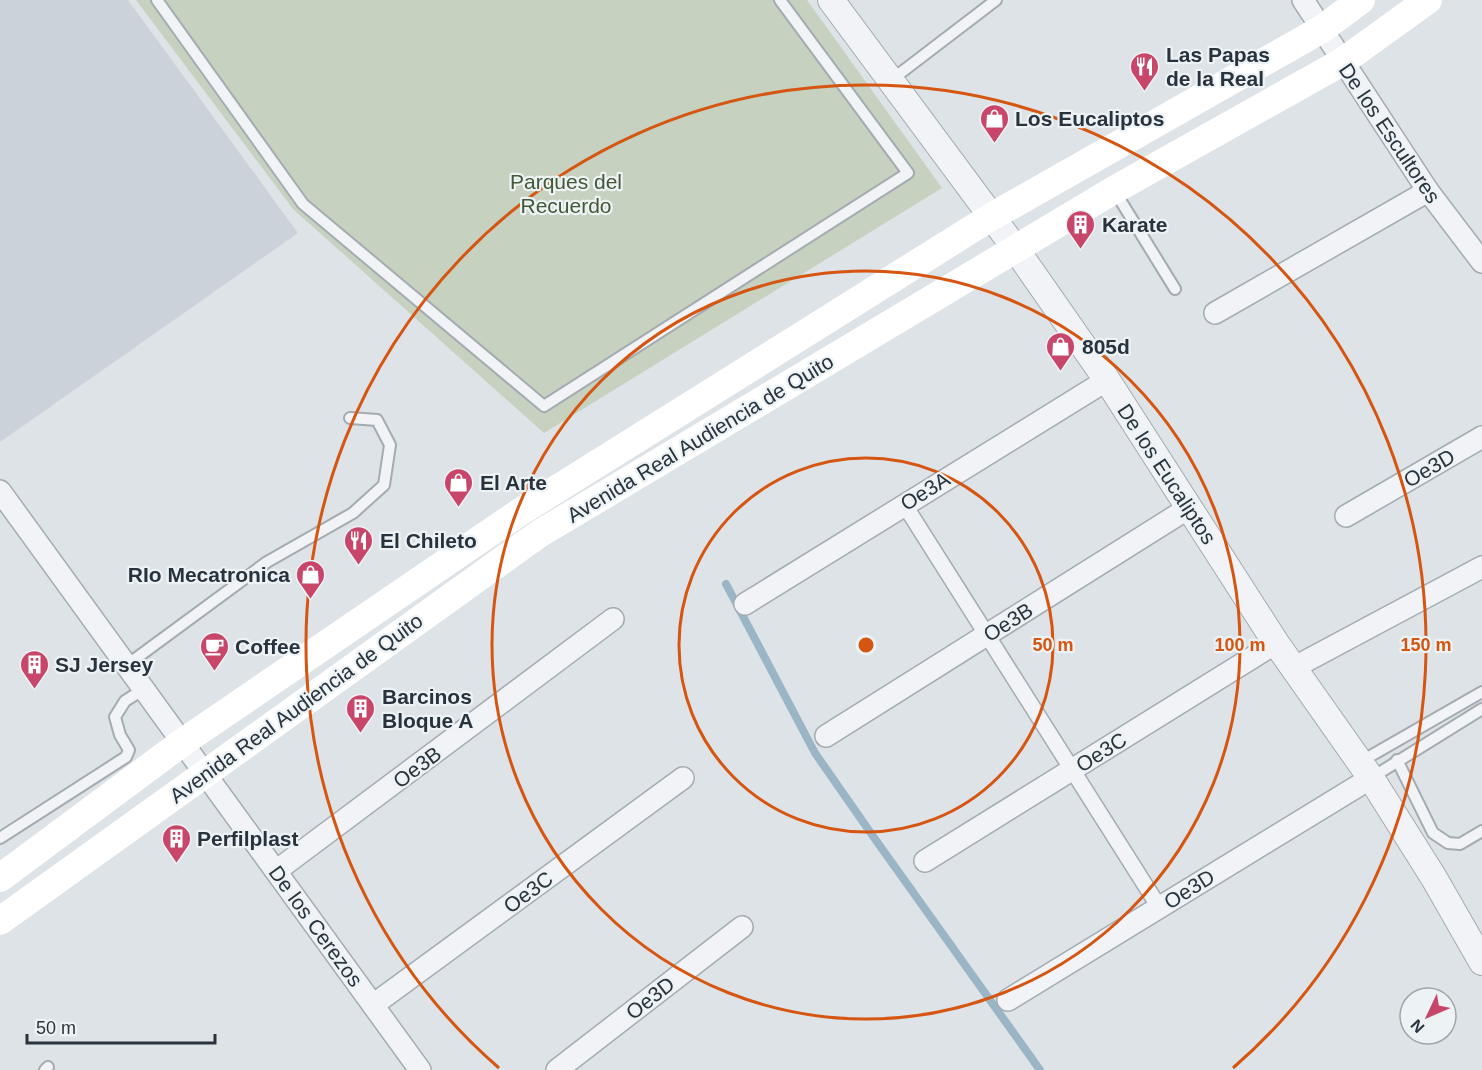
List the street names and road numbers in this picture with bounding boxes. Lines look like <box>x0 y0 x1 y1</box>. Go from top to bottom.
street label: De los Escultores <box>1335 59 1445 207</box>
street label: Avenida Real Audiencia de Quito <box>563 349 837 527</box>
street label: De los Eucaliptos <box>1113 400 1221 548</box>
street label: Oe3D <box>1399 444 1459 492</box>
street label: Oe3A <box>896 467 954 515</box>
street label: Oe3B <box>979 598 1037 646</box>
street label: Avenida Real Audiencia de Quito <box>165 609 427 807</box>
street label: Oe3C <box>1072 728 1130 776</box>
street label: Oe3B <box>389 742 445 792</box>
street label: De los Cerezos <box>265 861 367 991</box>
street label: Oe3D <box>1160 865 1218 913</box>
street label: Oe3C <box>499 867 557 917</box>
street label: Oe3D <box>621 972 679 1024</box>

